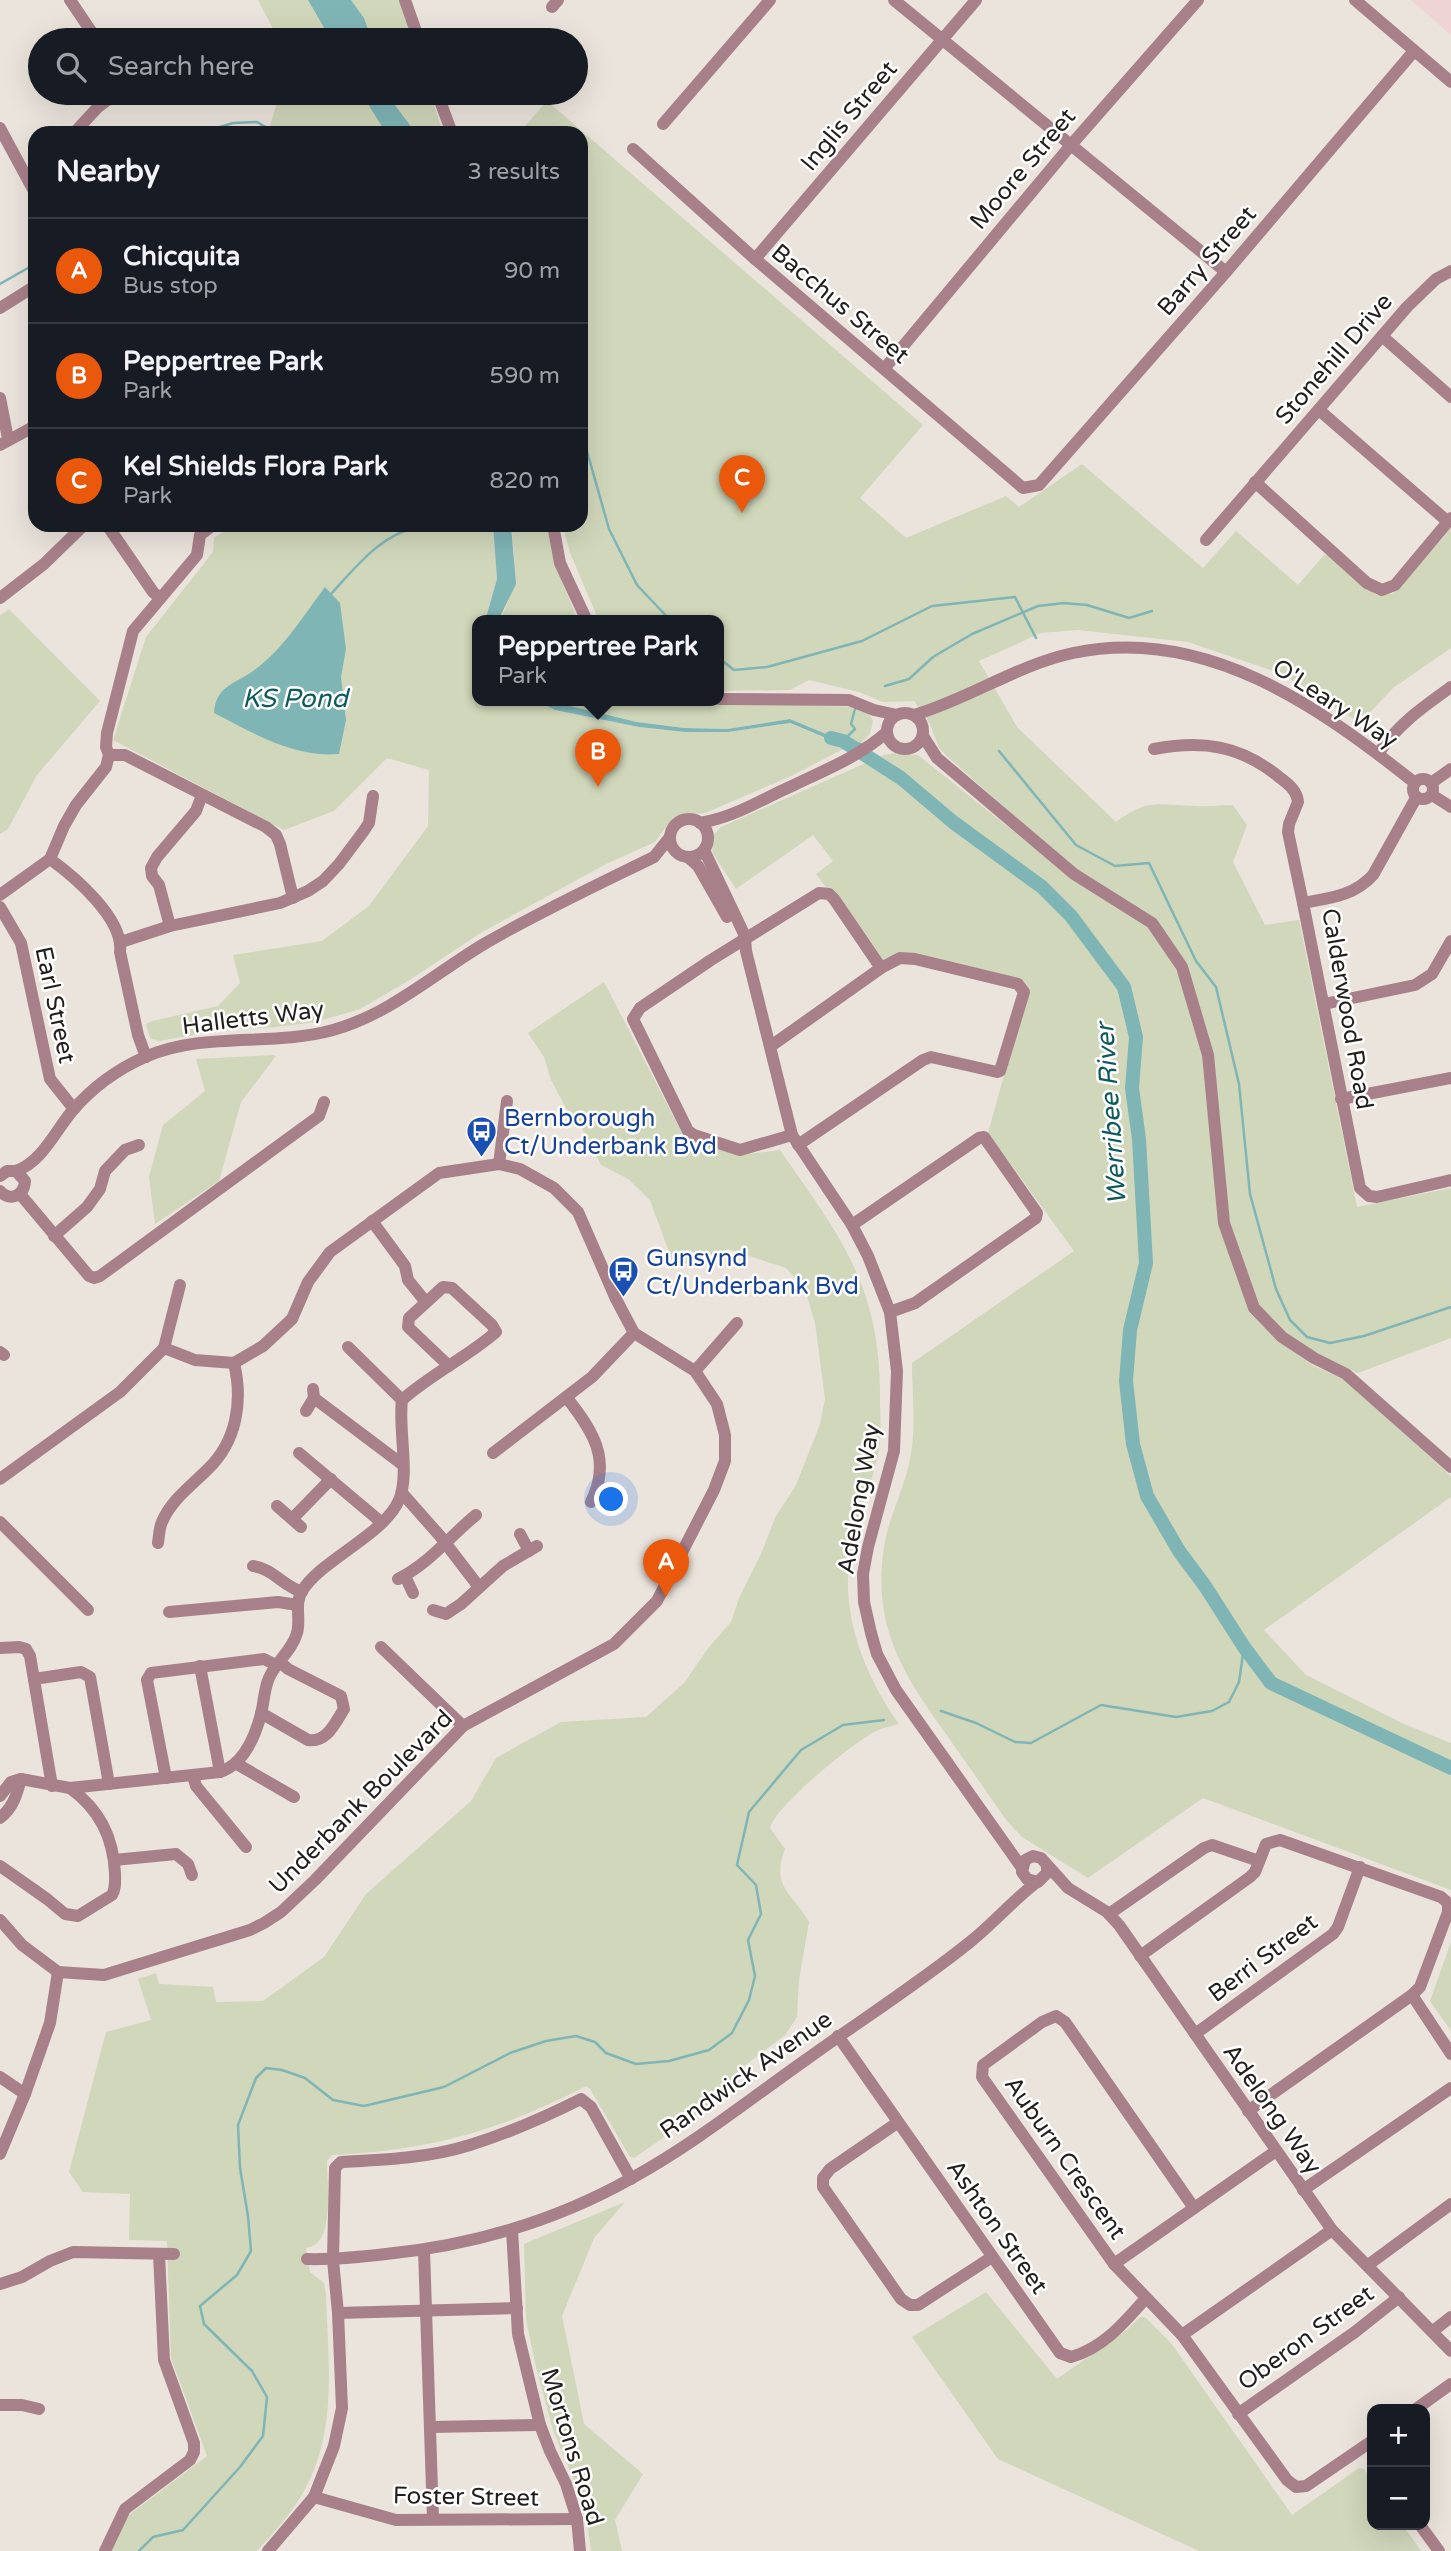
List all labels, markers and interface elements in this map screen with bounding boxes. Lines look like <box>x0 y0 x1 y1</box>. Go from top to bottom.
search box <box>28 28 588 105</box>
icon: search <box>52 48 90 86</box>
text: Search here <box>108 51 254 82</box>
street label: Inglis Street <box>795 55 903 177</box>
street label: Moore Street <box>964 103 1082 235</box>
text: Nearby <box>56 153 160 190</box>
text: 3 results <box>467 158 560 186</box>
street label: Barry Street <box>1151 200 1263 322</box>
street label: Bacchus Street <box>765 238 915 370</box>
text: Chicquita <box>123 241 240 272</box>
text: A <box>70 257 88 285</box>
text: 90 m <box>504 257 560 285</box>
text: Bus stop <box>123 272 218 300</box>
street label: Stonehill Drive <box>1269 288 1399 430</box>
text: Peppertree Park <box>123 346 324 377</box>
text: B <box>71 362 87 390</box>
text: 590 m <box>490 362 560 390</box>
text: Park <box>123 377 172 405</box>
text: Kel Shields Flora Park <box>123 451 388 482</box>
pin: C <box>719 455 765 513</box>
text: C <box>71 467 87 495</box>
text: 820 m <box>490 467 560 495</box>
text: Park <box>123 482 172 510</box>
popup <box>472 615 724 706</box>
text: Peppertree Park <box>498 631 698 662</box>
street label: O'Leary Way <box>1267 653 1403 755</box>
text: Park <box>498 662 547 690</box>
water label: KS Pond <box>242 683 350 714</box>
pin: B <box>575 729 621 787</box>
street label: Calderwood Road <box>1315 906 1379 1112</box>
street label: Earl Street <box>28 944 82 1066</box>
street label: Halletts Way <box>180 995 326 1041</box>
water label: Werribee River <box>1089 1019 1133 1206</box>
place label: Bernborough Ct/Underbank Bvd <box>504 1104 717 1161</box>
bus stop icon: Bernborough Ct/Underbank Bvd <box>464 1115 498 1159</box>
place label: Gunsynd Ct/Underbank Bvd <box>646 1244 859 1301</box>
bus stop icon: Gunsynd Ct/Underbank Bvd <box>606 1255 640 1299</box>
street label: Adelong Way <box>831 1421 887 1577</box>
your location <box>594 1482 628 1516</box>
pin: A <box>643 1539 689 1597</box>
street label: Underbank Boulevard <box>263 1704 459 1900</box>
street label: Berri Street <box>1203 1908 1323 2008</box>
street label: Randwick Avenue <box>654 2005 838 2145</box>
street label: Adelong Way <box>1216 2038 1328 2180</box>
street label: Auburn Crescent <box>998 2071 1132 2245</box>
street label: Ashton Street <box>940 2154 1054 2300</box>
street label: Oberon Street <box>1232 2279 1380 2397</box>
street label: Mortons Road <box>534 2365 610 2529</box>
map controls <box>1367 2404 1430 2530</box>
button: + <box>1367 2404 1430 2467</box>
button: − <box>1367 2467 1430 2530</box>
street label: Foster Street <box>393 2481 539 2513</box>

